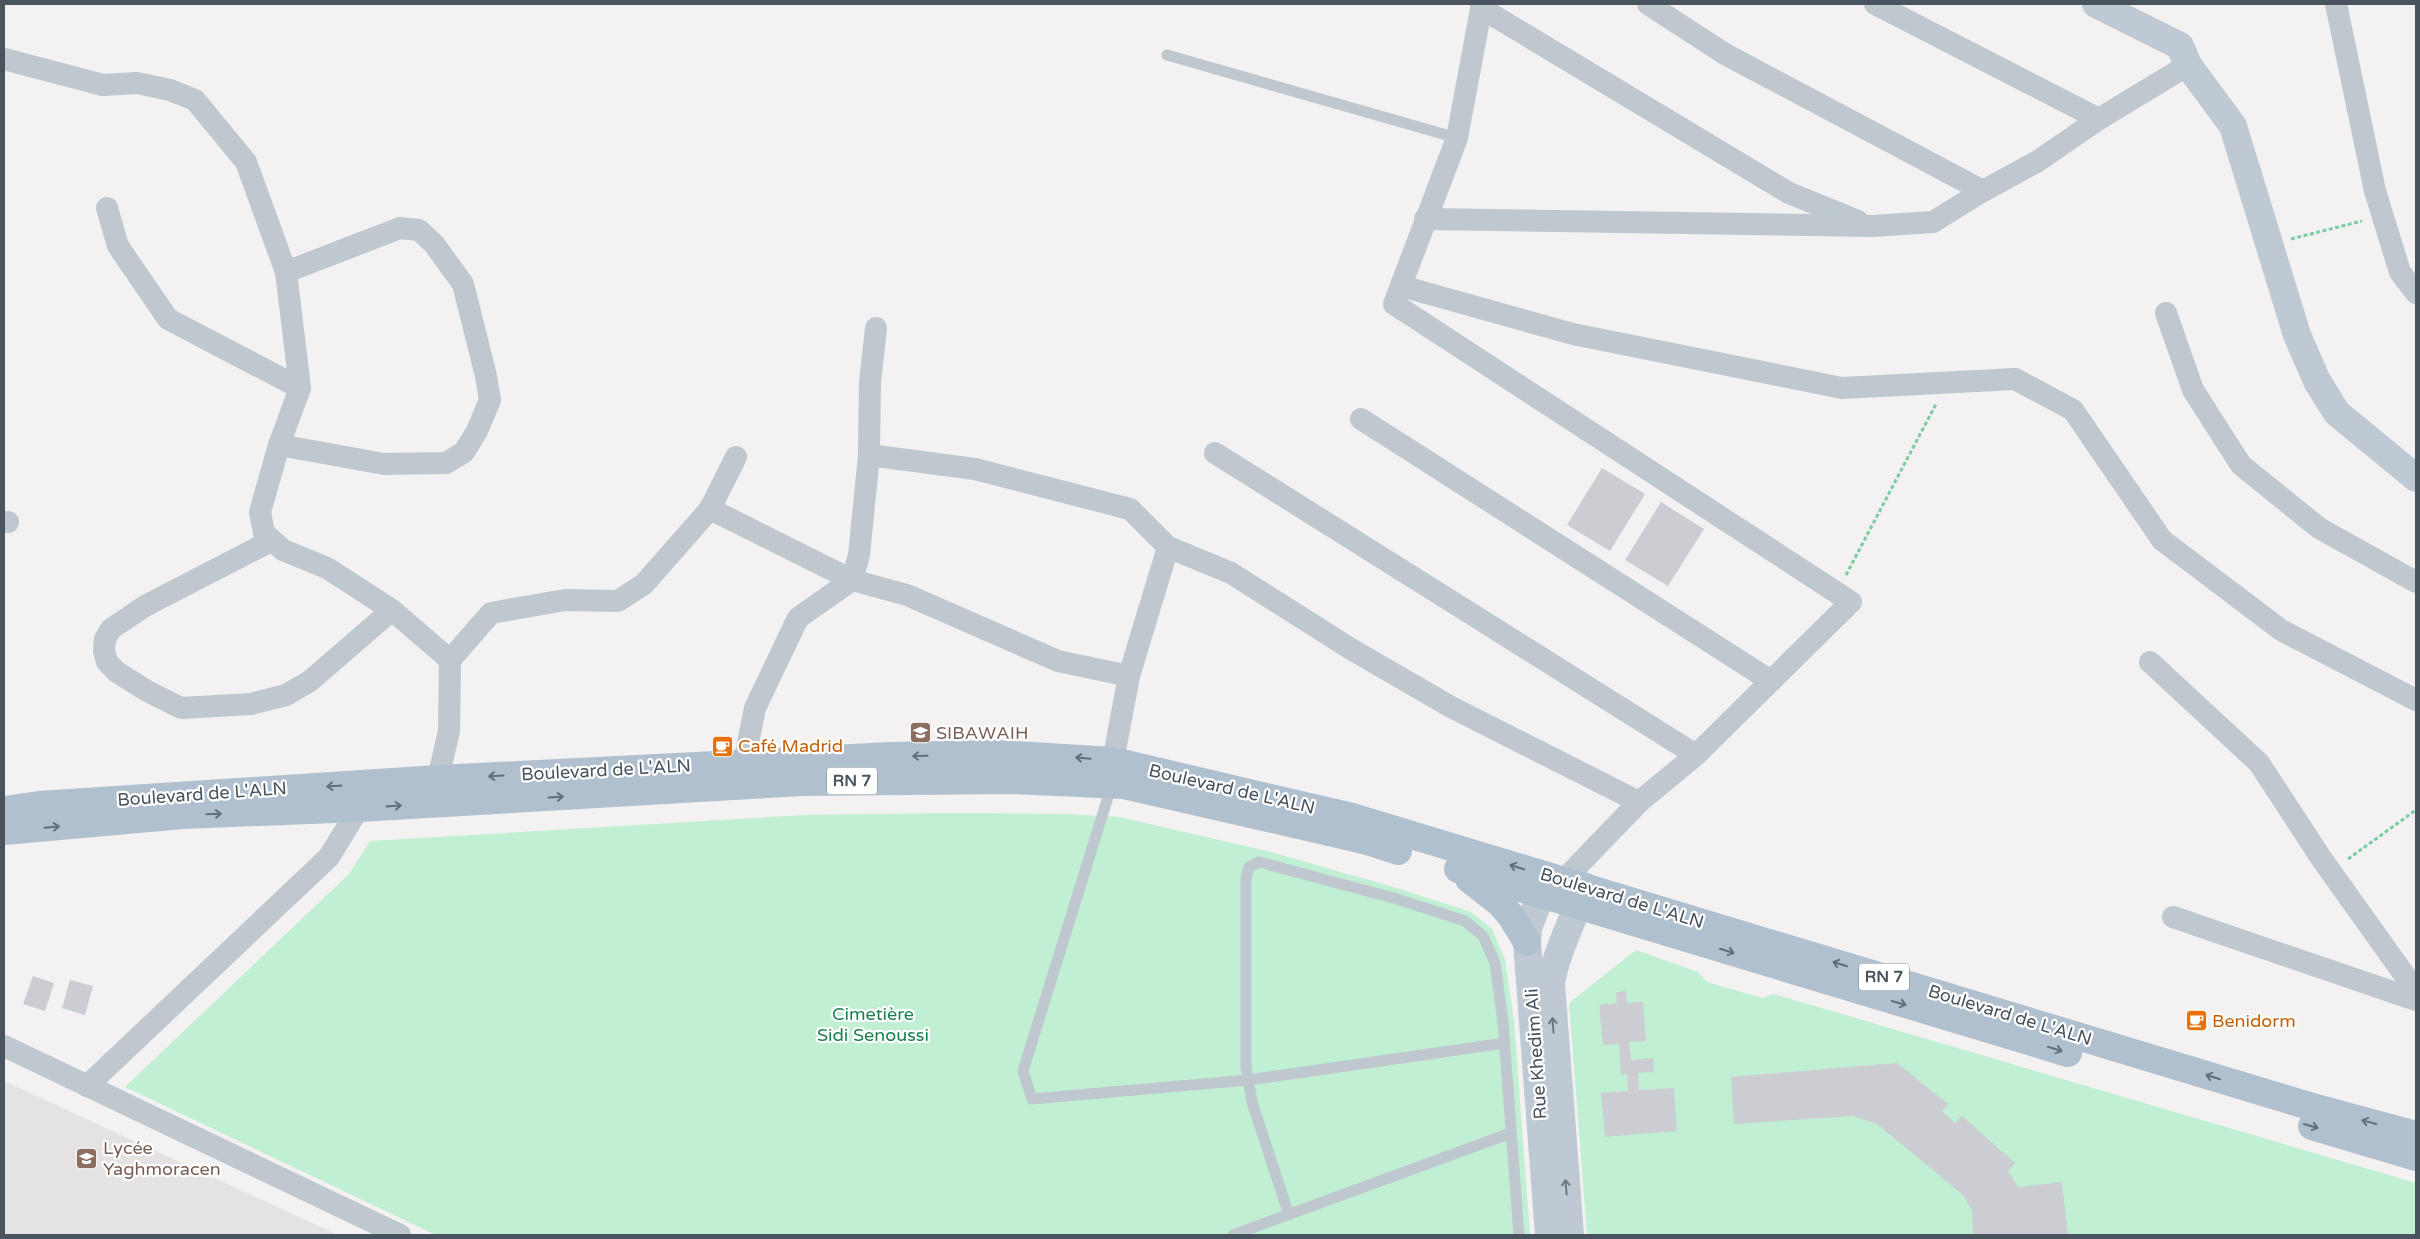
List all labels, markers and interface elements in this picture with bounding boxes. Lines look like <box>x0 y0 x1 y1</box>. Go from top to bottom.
school or university icon: SIBAWAIH <box>908 721 932 745</box>
place label: SIBAWAIH <box>936 722 1028 744</box>
cafe icon: Café Madrid <box>710 734 734 758</box>
place label: Café Madrid <box>738 735 843 757</box>
one-way arrow <box>913 751 929 760</box>
one-way arrow <box>1075 754 1091 763</box>
street label: Boulevard de L'ALN <box>521 755 691 785</box>
street label: Boulevard de L'ALN <box>1147 759 1317 819</box>
road number: RN 7 <box>827 768 877 794</box>
one-way arrow <box>488 771 504 780</box>
street label: Boulevard de L'ALN <box>116 777 288 811</box>
one-way arrow <box>326 781 342 790</box>
one-way arrow <box>548 792 564 801</box>
one-way arrow <box>386 801 402 811</box>
one-way arrow <box>206 809 222 819</box>
one-way arrow <box>44 822 60 831</box>
one-way arrow <box>1509 861 1525 871</box>
street label: Boulevard de L'ALN <box>1538 863 1706 933</box>
one-way arrow <box>1719 946 1735 956</box>
one-way arrow <box>1832 958 1848 968</box>
road number: RN 7 <box>1859 964 1909 990</box>
street label: Boulevard de L'ALN <box>1926 980 2094 1050</box>
street label: Rue Khedim Ali <box>1520 988 1552 1120</box>
one-way arrow <box>1891 998 1907 1008</box>
park label: Cimetière Sidi Senoussi <box>817 1003 929 1046</box>
cafe icon: Benidorm <box>2184 1009 2208 1033</box>
place label: Benidorm <box>2212 1010 2296 1032</box>
one-way arrow <box>1549 1017 1558 1033</box>
one-way arrow <box>2047 1045 2063 1055</box>
one-way arrow <box>2205 1072 2221 1082</box>
one-way arrow <box>2362 1117 2378 1127</box>
one-way arrow <box>2303 1121 2319 1131</box>
place label: Lycée Yaghmoracen <box>103 1137 221 1180</box>
school or university icon: Lycée Yaghmoracen <box>75 1146 99 1170</box>
one-way arrow <box>1561 1179 1570 1195</box>

